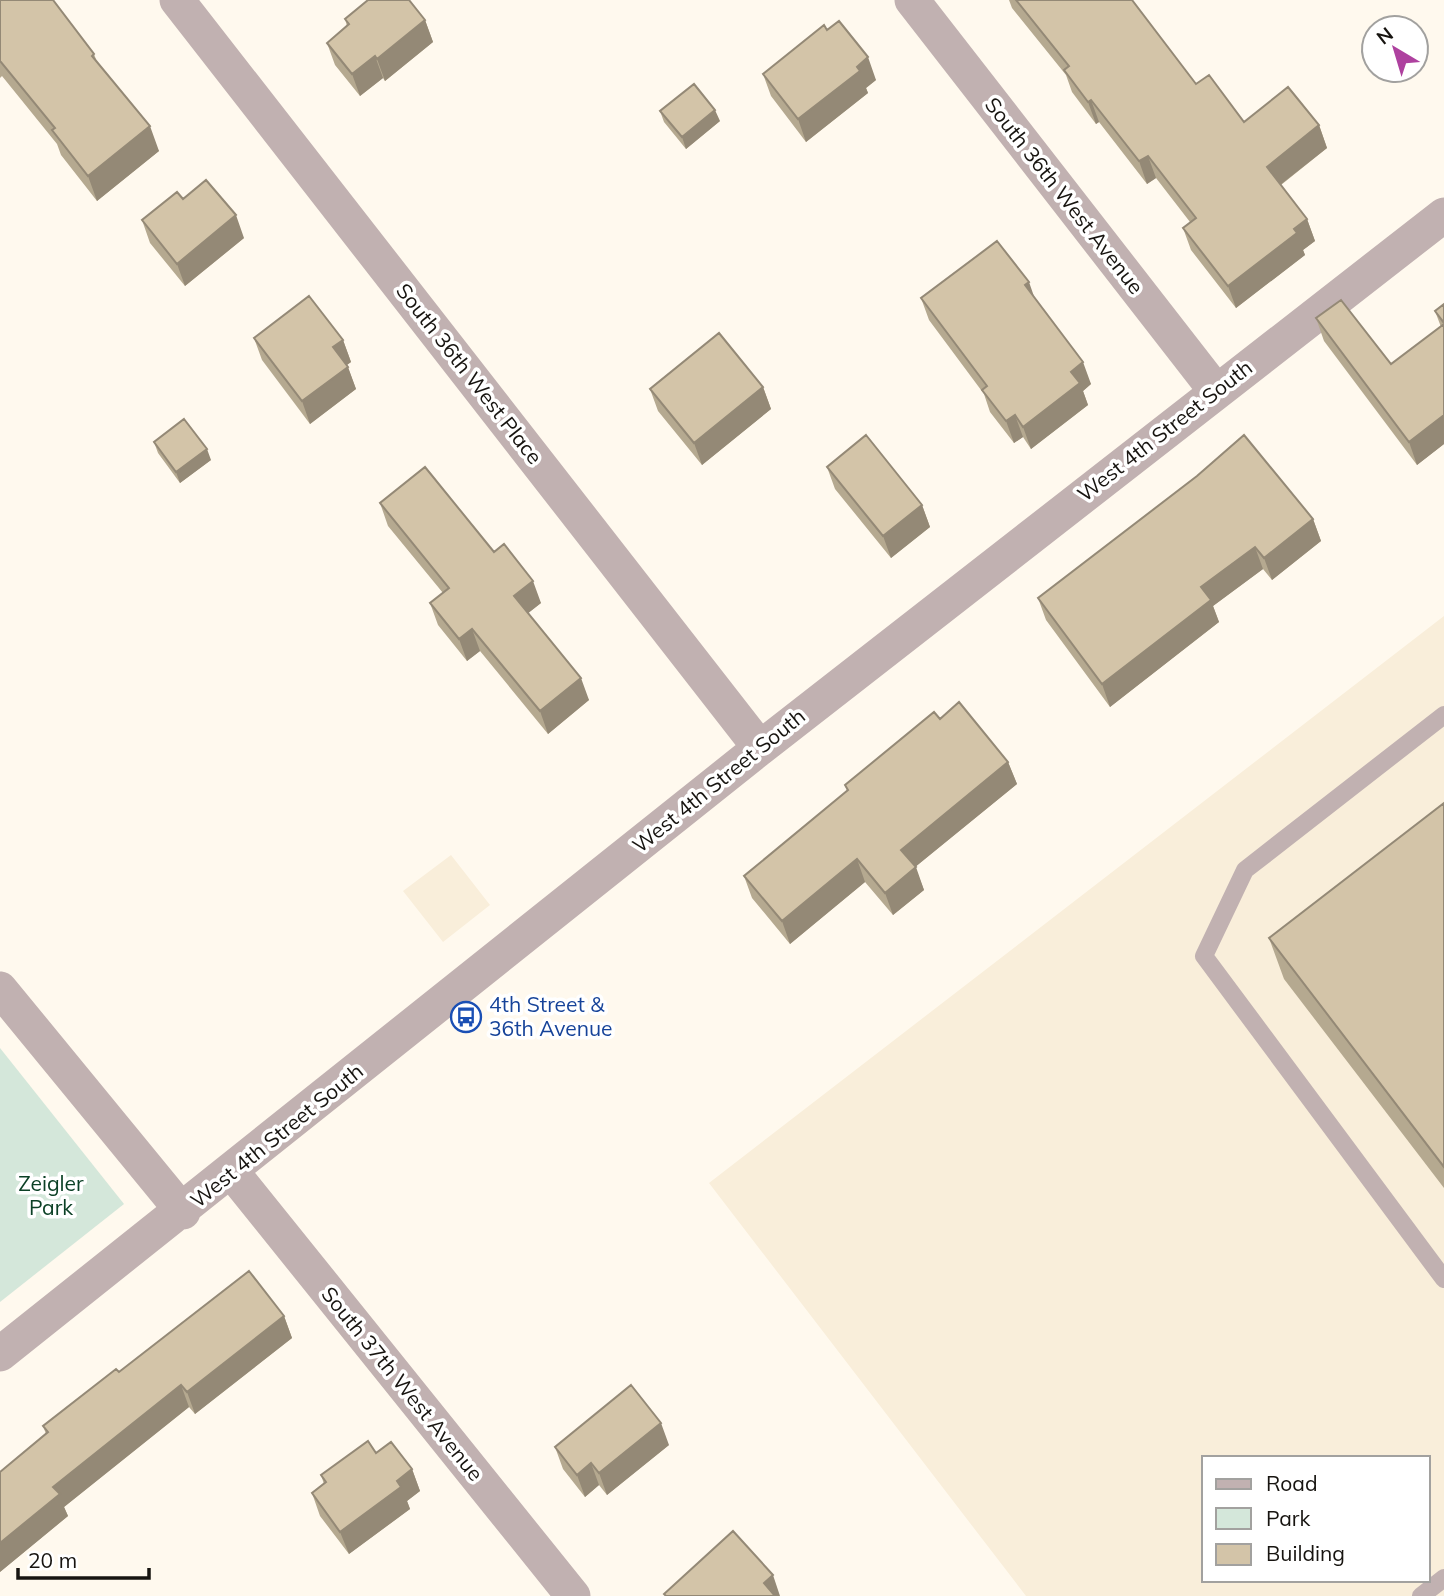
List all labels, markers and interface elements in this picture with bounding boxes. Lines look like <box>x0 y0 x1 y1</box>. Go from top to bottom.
north arrow <box>1360 14 1430 84</box>
text: N <box>1371 22 1398 49</box>
street label: South 36th West Avenue <box>980 92 1150 299</box>
street label: South 36th West Place <box>391 278 548 469</box>
street label: West 4th Street South <box>1072 354 1257 507</box>
street label: West 4th Street South <box>627 703 810 858</box>
place label: 4th Street & 36th Avenue <box>489 991 613 1041</box>
bus stop icon: 4th Street & 36th Avenue <box>449 1000 483 1034</box>
street label: West 4th Street South <box>185 1058 368 1213</box>
park label: Zeigler Park <box>18 1170 84 1220</box>
street label: South 37th West Avenue <box>316 1281 489 1486</box>
legend <box>1202 1456 1430 1582</box>
text: Road <box>1266 1470 1317 1496</box>
text: Park <box>1266 1505 1310 1531</box>
scale bar <box>18 1536 149 1580</box>
text: Building <box>1266 1540 1345 1566</box>
text: 20 m <box>28 1547 77 1573</box>

